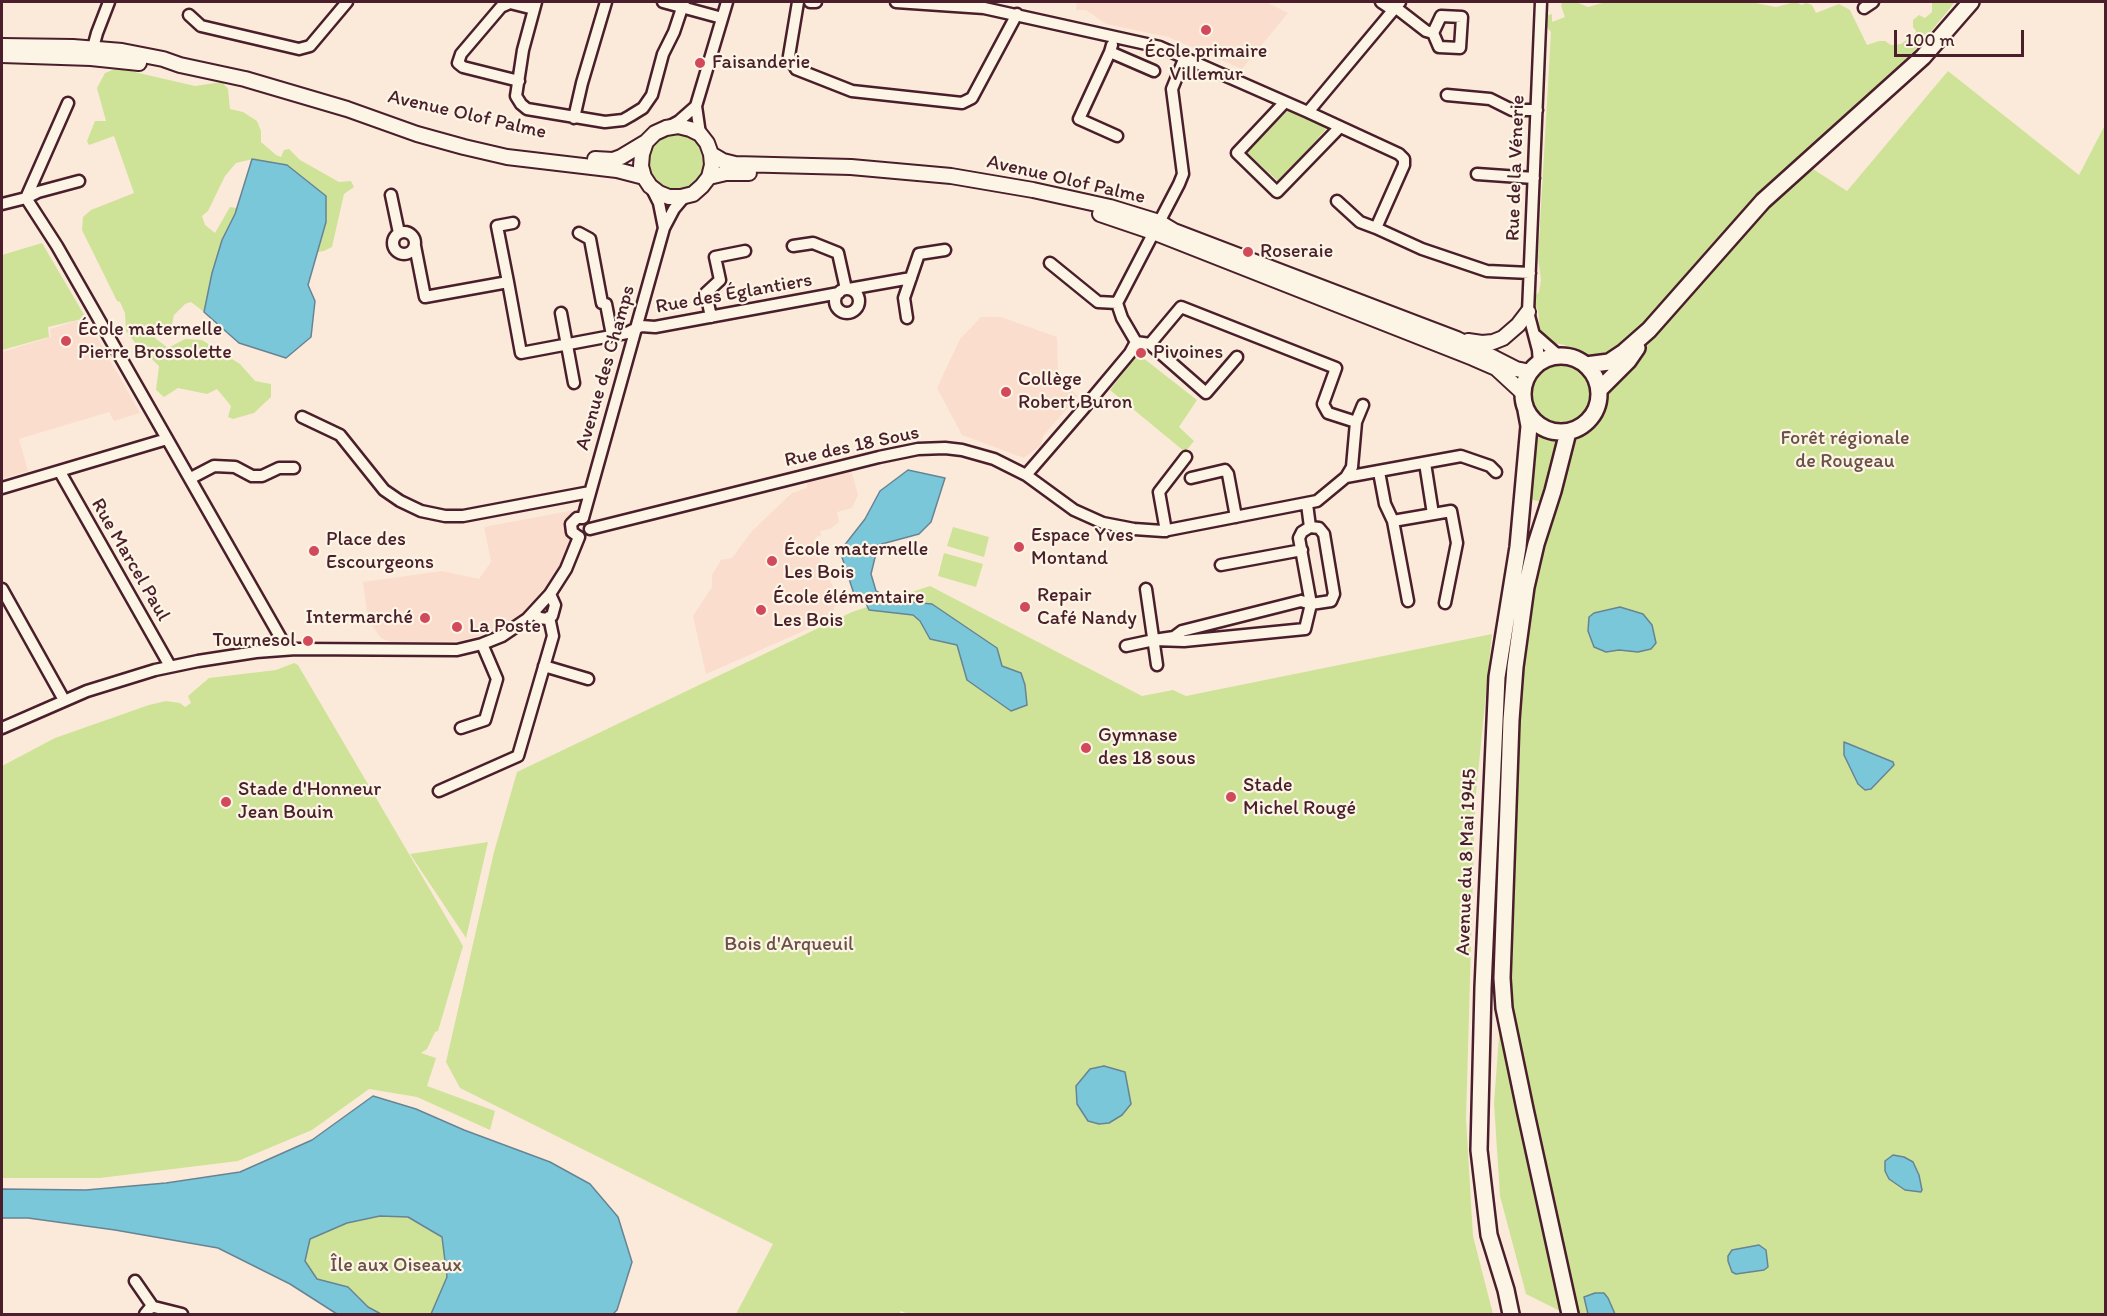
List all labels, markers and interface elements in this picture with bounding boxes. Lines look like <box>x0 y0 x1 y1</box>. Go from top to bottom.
scale bar <box>1897 18 2028 56</box>
marker: École primaire Villemur <box>1199 23 1213 37</box>
text: 100 m <box>1905 29 1955 51</box>
place label: École primaire Villemur <box>1145 40 1267 87</box>
place label: Faisanderie <box>712 51 810 75</box>
marker: Faisanderie <box>693 56 707 70</box>
street label: Avenue Olof Palme <box>385 85 549 145</box>
street label: Rue de la Vénerie <box>1501 94 1531 242</box>
street label: Avenue Olof Palme <box>984 150 1148 210</box>
place label: Roseraie <box>1260 240 1333 264</box>
marker: Roseraie <box>1241 245 1255 259</box>
street label: Rue des Églantiers <box>654 268 814 320</box>
street label: Avenue des Champs <box>571 283 641 453</box>
place label: École maternelle Pierre Brossolette <box>78 318 232 365</box>
marker: École maternelle Pierre Brossolette <box>59 334 73 348</box>
place label: Pivoines <box>1153 341 1223 365</box>
marker: Pivoines <box>1134 346 1148 360</box>
place label: Collège Robert Buron <box>1018 368 1132 415</box>
marker: Collège Robert Buron <box>999 385 1013 399</box>
street label: Rue des 18 Sous <box>782 421 922 473</box>
park label: Forêt régionale de Rougeau <box>1780 427 1910 474</box>
street label: Rue Marcel Paul <box>85 494 175 626</box>
place label: Espace Yves Montand <box>1031 524 1134 571</box>
place label: Place des Escourgeons <box>326 528 434 575</box>
place label: École maternelle Les Bois <box>784 538 928 585</box>
marker: Espace Yves Montand <box>1012 540 1026 554</box>
marker: Place des Escourgeons <box>307 544 321 558</box>
marker: École maternelle Les Bois <box>765 554 779 568</box>
place label: Repair Café Nandy <box>1037 584 1137 631</box>
place label: École élémentaire Les Bois <box>773 586 925 633</box>
marker: Repair Café Nandy <box>1018 600 1032 614</box>
marker: École élémentaire Les Bois <box>754 603 768 617</box>
place label: Intermarché <box>305 606 413 630</box>
marker: Intermarché <box>418 611 432 625</box>
place label: La Poste <box>469 615 541 639</box>
marker: La Poste <box>450 620 464 634</box>
place label: Tournesol <box>212 629 296 653</box>
marker: Tournesol <box>301 634 315 648</box>
place label: Gymnase des 18 sous <box>1098 724 1196 771</box>
marker: Gymnase des 18 sous <box>1079 741 1093 755</box>
street label: Avenue du 8 Mai 1945 <box>1452 768 1482 956</box>
place label: Stade Michel Rougé <box>1243 774 1356 821</box>
place label: Stade d'Honneur Jean Bouin <box>238 778 381 825</box>
marker: Stade Michel Rougé <box>1224 790 1238 804</box>
marker: Stade d'Honneur Jean Bouin <box>219 795 233 809</box>
park label: Bois d'Arqueuil <box>724 933 854 957</box>
park label: Île aux Oiseaux <box>330 1254 462 1278</box>

